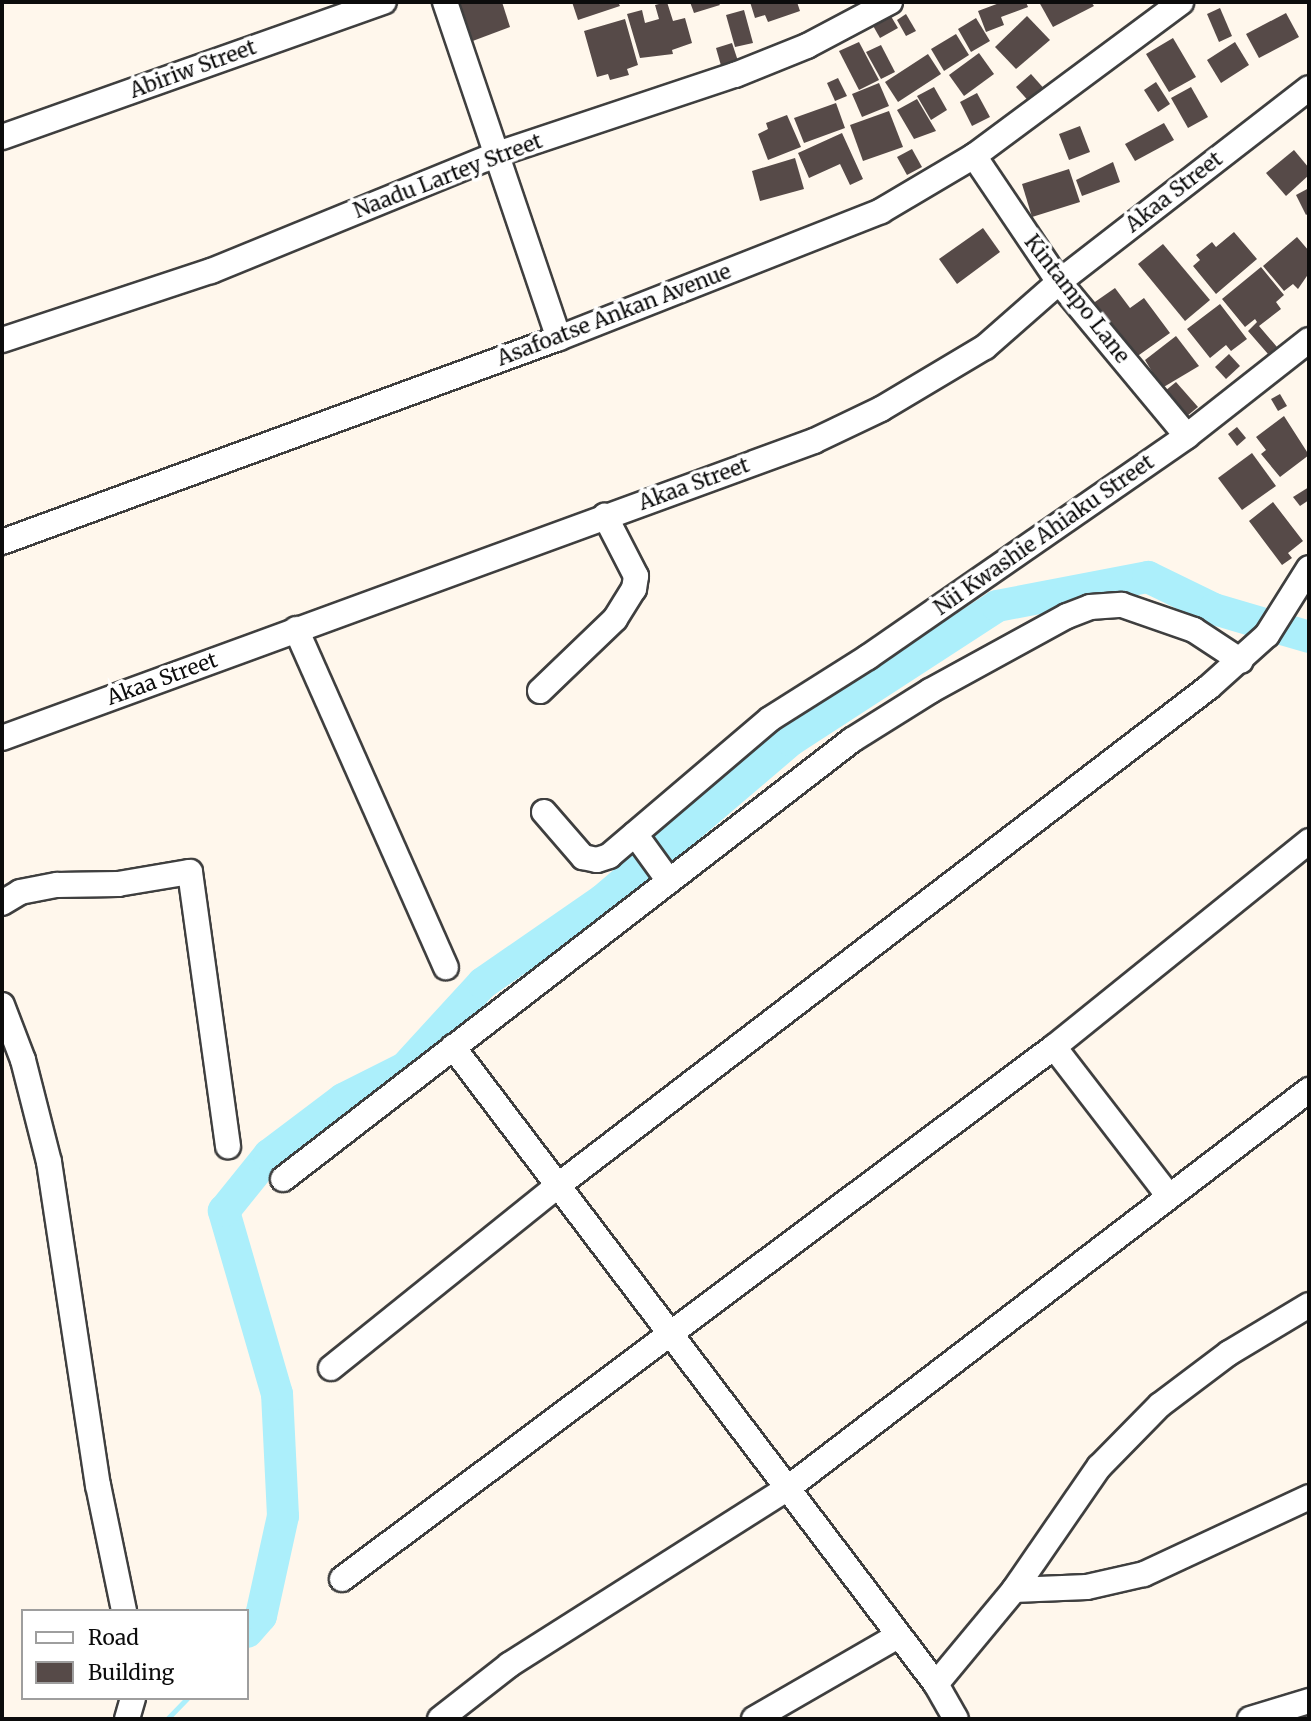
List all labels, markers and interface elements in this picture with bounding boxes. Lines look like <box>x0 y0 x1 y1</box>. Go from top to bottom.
street label: Abiriw Street <box>126 34 260 104</box>
street label: Naadu Lartey Street <box>350 128 546 224</box>
street label: Akaa Street <box>1121 146 1227 238</box>
street label: Kintampo Lane <box>1019 230 1135 368</box>
street label: Asafoatse Ankan Avenue <box>493 259 735 371</box>
street label: Nii Kwashie Ahiaku Street <box>929 449 1159 621</box>
street label: Akaa Street <box>635 452 753 516</box>
street label: Akaa Street <box>103 647 221 711</box>
legend <box>21 1609 248 1700</box>
text: Road <box>88 1624 139 1651</box>
text: Building <box>88 1659 174 1686</box>

